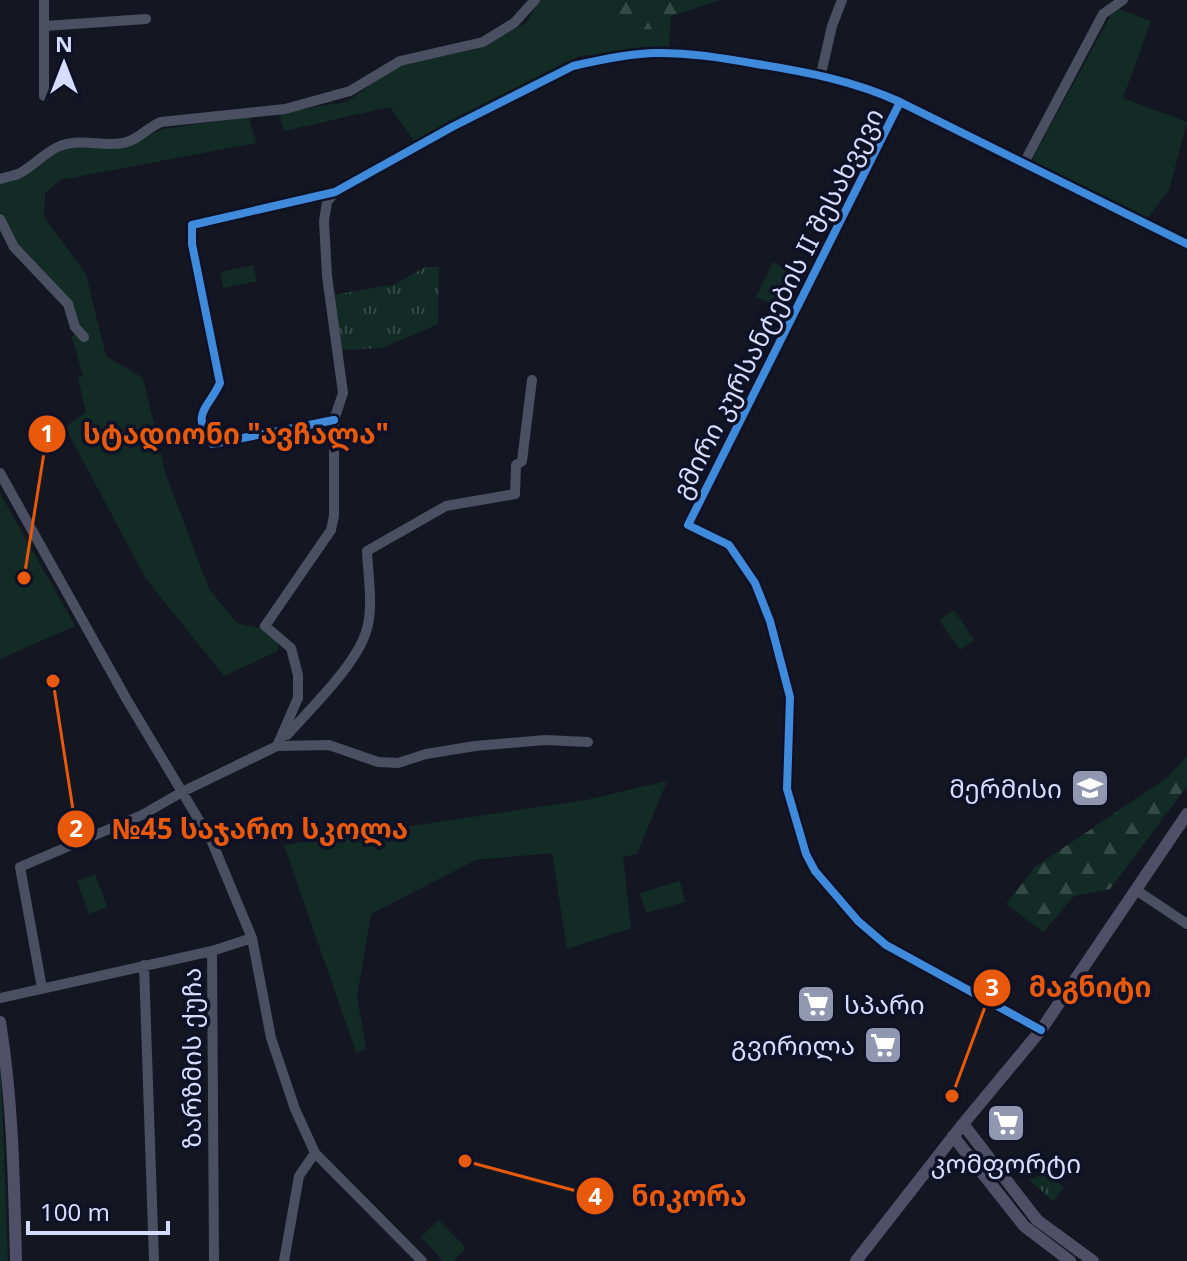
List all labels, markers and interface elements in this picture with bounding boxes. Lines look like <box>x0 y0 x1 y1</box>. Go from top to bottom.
north arrow <box>24 24 104 104</box>
text: N <box>55 28 73 58</box>
street label: გმირი კურსანტების II შესახვევი <box>662 102 892 504</box>
callout: სტადიონი "ავჩალა" <box>27 408 405 460</box>
text: სტადიონი "ავჩალა" <box>83 414 389 452</box>
text: 1 <box>40 416 54 449</box>
school or university icon: მერმისი <box>1069 767 1111 809</box>
place label: მერმისი <box>949 770 1062 806</box>
callout: №45 საჯარო სკოლა <box>56 803 425 855</box>
text: №45 საჯარო სკოლა <box>112 809 408 847</box>
text: 2 <box>69 811 83 844</box>
callout: მაგნიტი <box>972 962 1167 1014</box>
text: მაგნიტი <box>1029 967 1151 1005</box>
street label: ზარზმის ქუჩა <box>173 968 209 1148</box>
text: 3 <box>985 970 999 1003</box>
supermarket icon: სპარი <box>795 983 837 1025</box>
place label: სპარი <box>844 986 925 1022</box>
supermarket icon: გვირილა <box>862 1024 904 1066</box>
place label: გვირილა <box>731 1027 855 1063</box>
supermarket icon: კომფორტი <box>985 1102 1027 1144</box>
place label: კომფორტი <box>931 1145 1081 1181</box>
callout: ნიკორა <box>575 1170 763 1222</box>
text: ნიკორა <box>631 1176 747 1214</box>
text: 4 <box>588 1179 602 1212</box>
scale bar <box>28 1185 168 1235</box>
text: 100 m <box>40 1195 110 1228</box>

